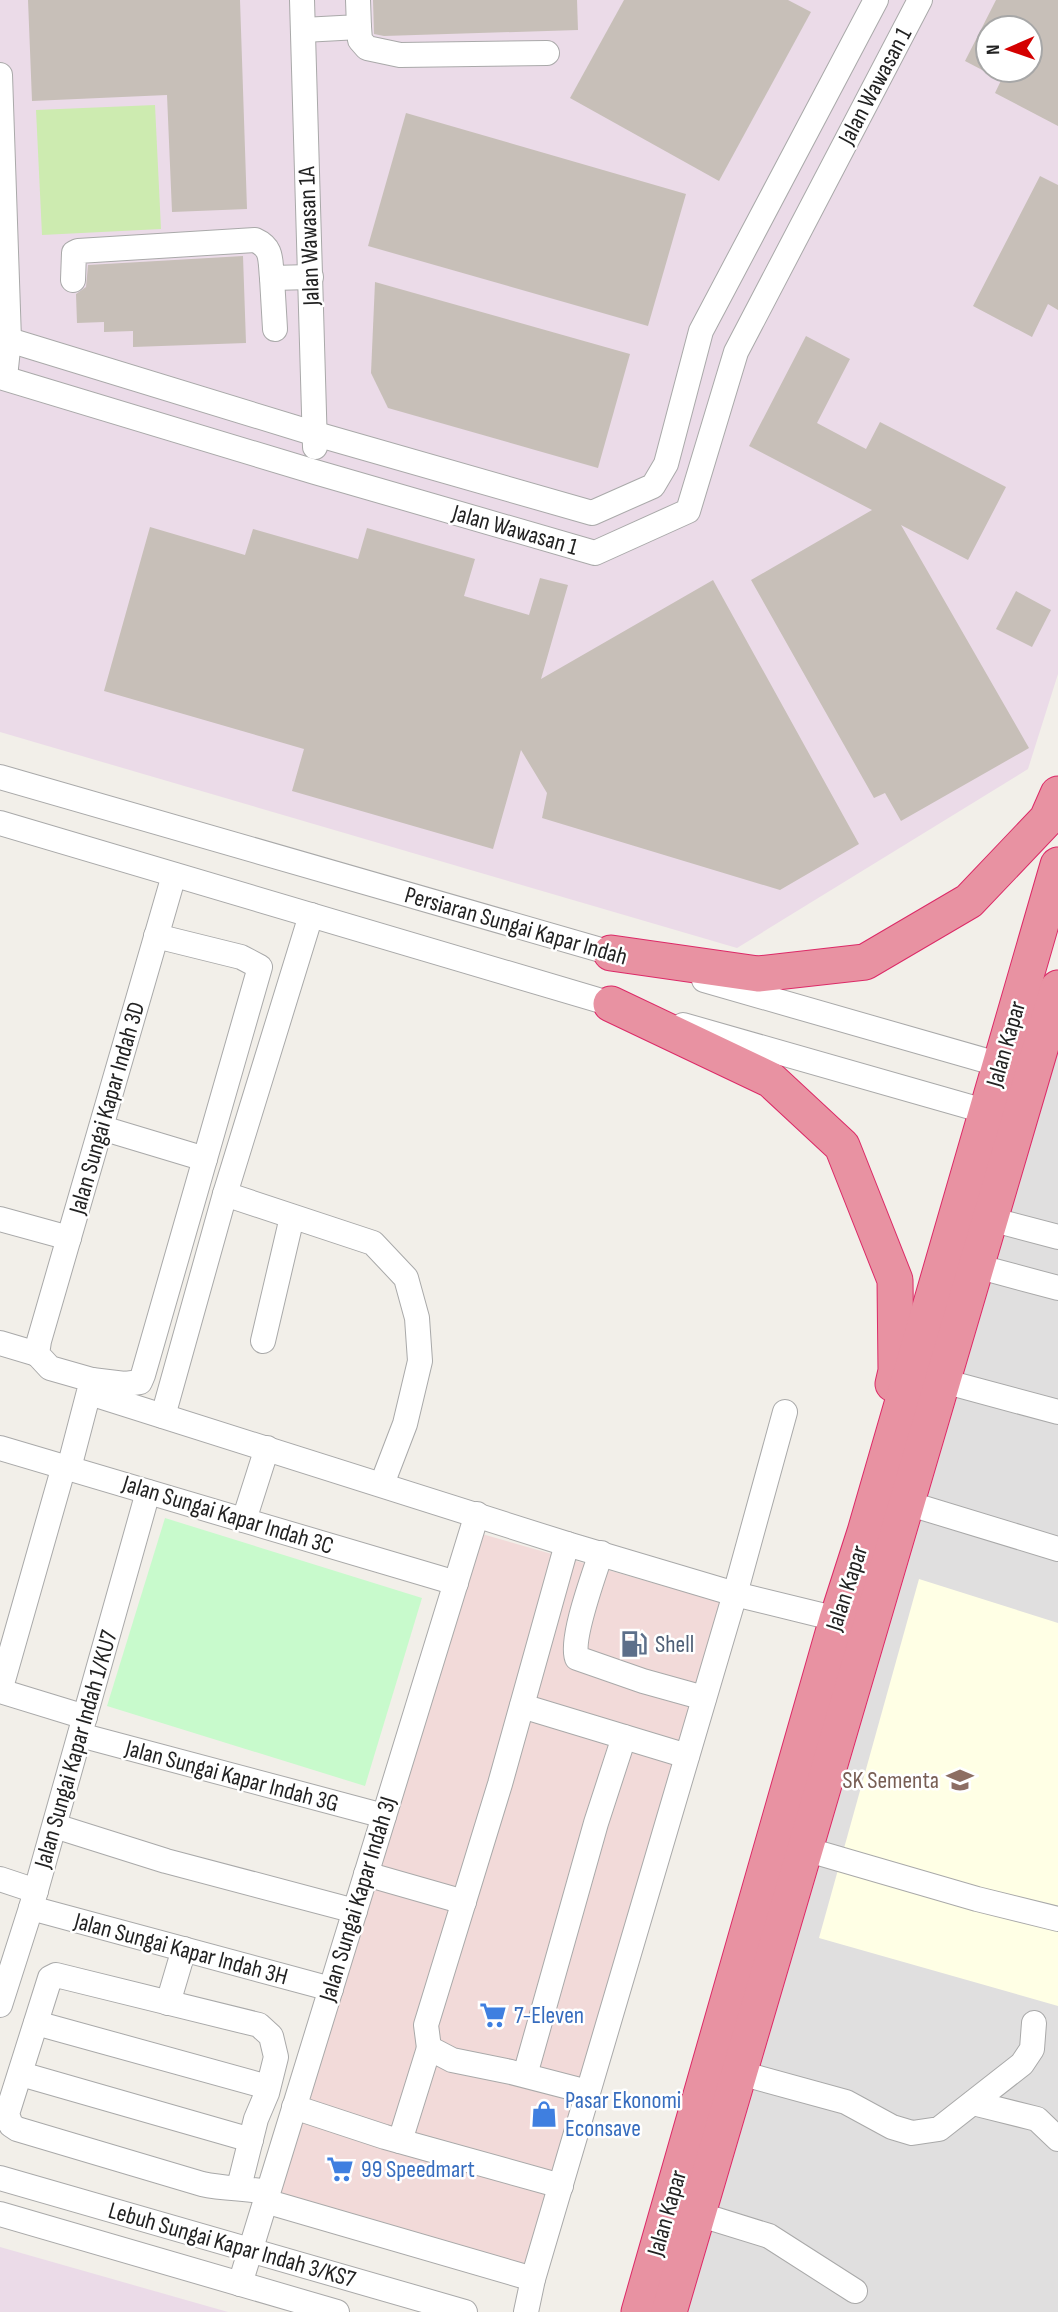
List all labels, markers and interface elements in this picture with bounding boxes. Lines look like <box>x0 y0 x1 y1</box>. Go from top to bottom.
north arrow <box>974 14 1044 84</box>
street label: Jalan Wawasan 1 <box>832 22 918 151</box>
text: N <box>982 44 1005 55</box>
street label: Jalan Wawasan 1A <box>292 165 326 307</box>
street label: Jalan Wawasan 1 <box>448 498 581 562</box>
street label: Persiaran Sungai Kapar Indah <box>401 880 631 972</box>
street label: Jalan Kapar <box>980 998 1032 1091</box>
street label: Jalan Sungai Kapar Indah 3D <box>63 999 151 1218</box>
street label: Jalan Sungai Kapar Indah 3C <box>118 1469 337 1561</box>
street label: Jalan Kapar <box>819 1542 874 1635</box>
street label: Jalan Sungai Kapar Indah 1/KU7 <box>28 1627 124 1872</box>
fuel station icon: Shell <box>619 1629 649 1659</box>
place label: Shell <box>655 1630 694 1659</box>
street label: Jalan Sungai Kapar Indah 3G <box>121 1733 342 1818</box>
school or university icon: SK Sementa <box>945 1765 975 1795</box>
place label: SK Sementa <box>842 1766 939 1795</box>
street label: Jalan Sungai Kapar Indah 3J <box>313 1793 403 2006</box>
street label: Jalan Sungai Kapar Indah 3H <box>70 1906 291 1991</box>
supermarket icon: 7-Eleven <box>478 2000 508 2030</box>
place label: 7-Eleven <box>514 2001 584 2030</box>
place label: Pasar Ekonomi Econsave <box>565 2086 681 2143</box>
shop icon: Pasar Ekonomi Econsave <box>529 2099 559 2129</box>
supermarket icon: 99 Speedmart <box>325 2154 355 2184</box>
place label: 99 Speedmart <box>361 2155 475 2184</box>
street label: Jalan Kapar <box>641 2167 693 2260</box>
street label: Lebuh Sungai Kapar Indah 3/KS7 <box>105 2196 359 2294</box>

